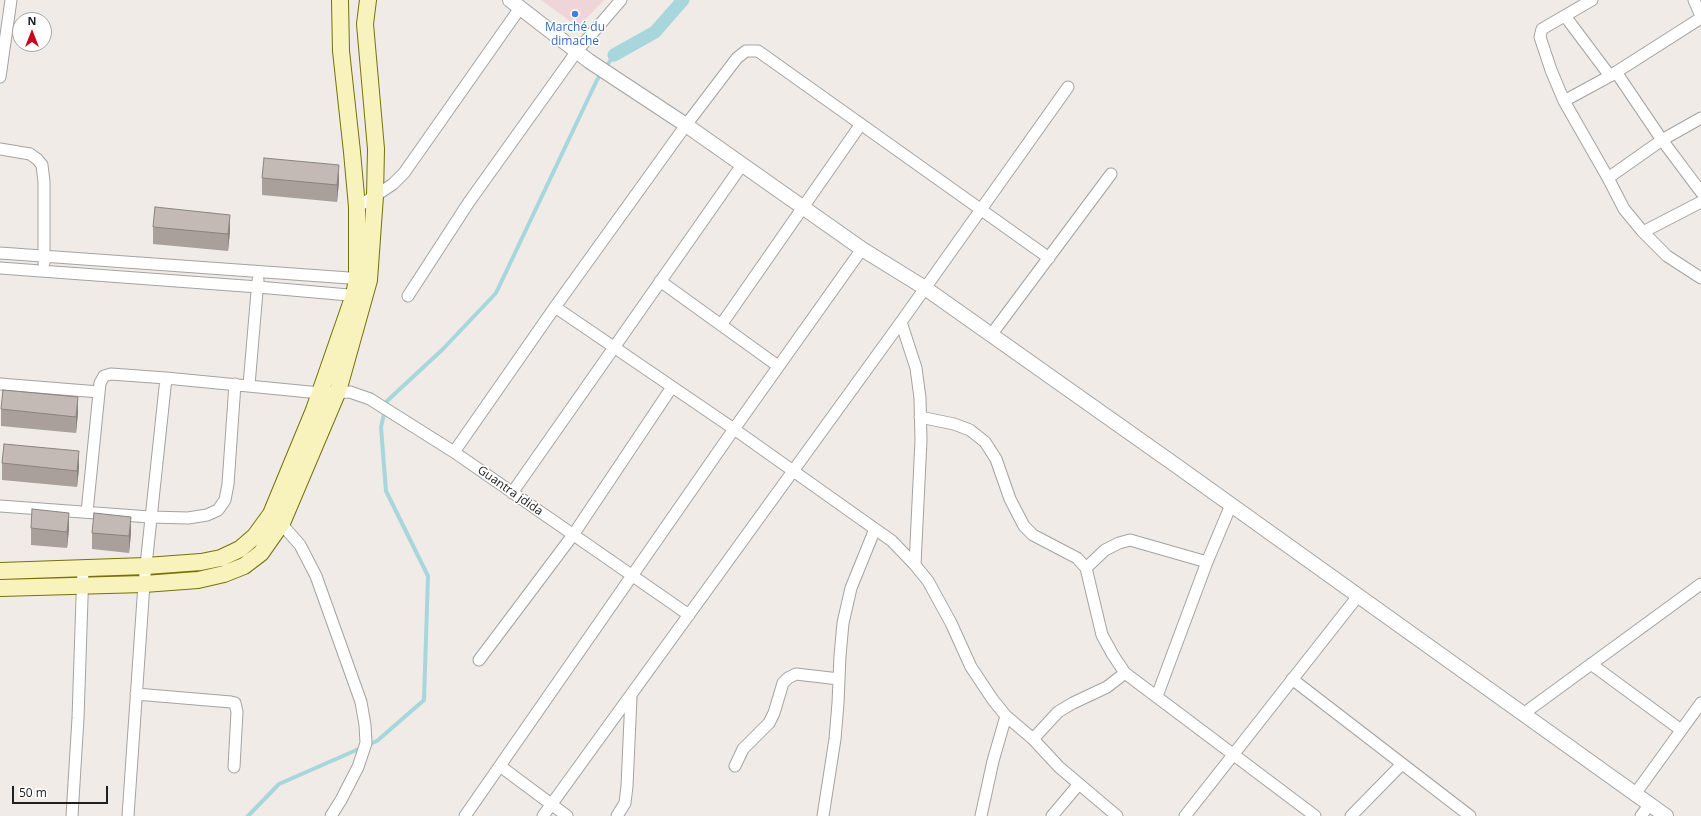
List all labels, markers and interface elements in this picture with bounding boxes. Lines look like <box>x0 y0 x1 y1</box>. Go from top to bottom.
marker: Marché du dimache <box>570 9 580 19</box>
north arrow <box>12 12 52 52</box>
text: N <box>28 13 36 28</box>
place label: Marché du dimache <box>545 21 605 49</box>
street label: Guantra jdida <box>475 463 545 519</box>
scale bar <box>14 778 110 804</box>
text: 50 m <box>19 784 47 801</box>

